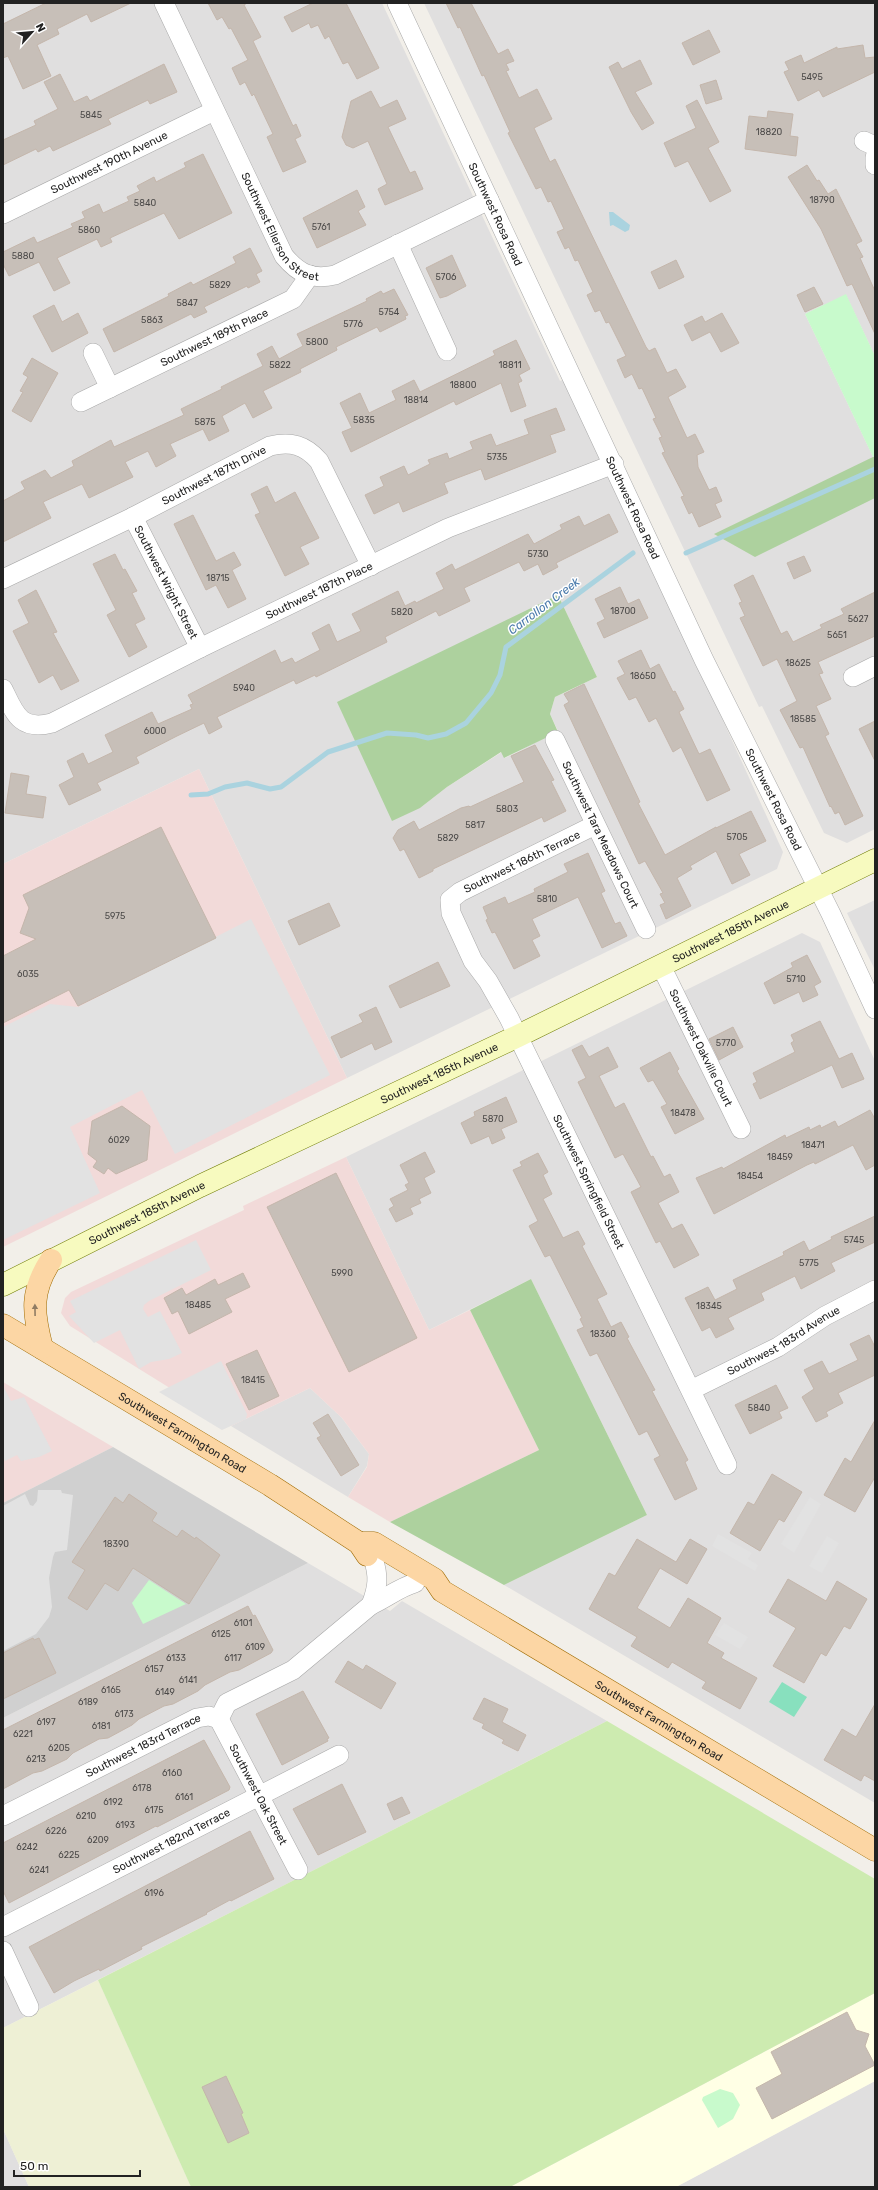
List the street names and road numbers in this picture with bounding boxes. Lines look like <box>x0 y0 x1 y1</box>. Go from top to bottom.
street label: Southwest 190th Avenue <box>48 128 170 196</box>
street label: Southwest Rosa Road <box>466 161 525 268</box>
street label: Southwest Ellerson Street <box>239 170 320 283</box>
street label: Southwest 189th Place <box>158 306 270 369</box>
street label: Southwest 187th Drive <box>159 443 268 508</box>
street label: Southwest Rosa Road <box>603 454 662 561</box>
street label: Southwest Wright Street <box>132 523 201 641</box>
street label: Southwest 187th Place <box>263 559 375 622</box>
street label: Southwest Rosa Road <box>743 746 805 852</box>
street label: Southwest Tara Meadows Court <box>560 759 642 911</box>
street label: Southwest 186th Terrace <box>462 828 582 896</box>
street label: Southwest 185th Avenue <box>670 897 791 965</box>
street label: Southwest Oakville Court <box>667 987 736 1109</box>
street label: Southwest 185th Avenue <box>378 1040 500 1106</box>
street label: Southwest Springfield Street <box>551 1112 627 1252</box>
street label: Southwest 185th Avenue <box>87 1178 207 1247</box>
street label: Southwest 183rd Avenue <box>725 1303 842 1378</box>
street label: Southwest Farmington Road <box>116 1389 248 1476</box>
street label: Southwest Farmington Road <box>593 1678 725 1764</box>
street label: Southwest 183rd Terrace <box>83 1711 202 1780</box>
street label: Southwest Oak Street <box>227 1742 290 1847</box>
street label: Southwest 182nd Terrace <box>110 1805 232 1876</box>

